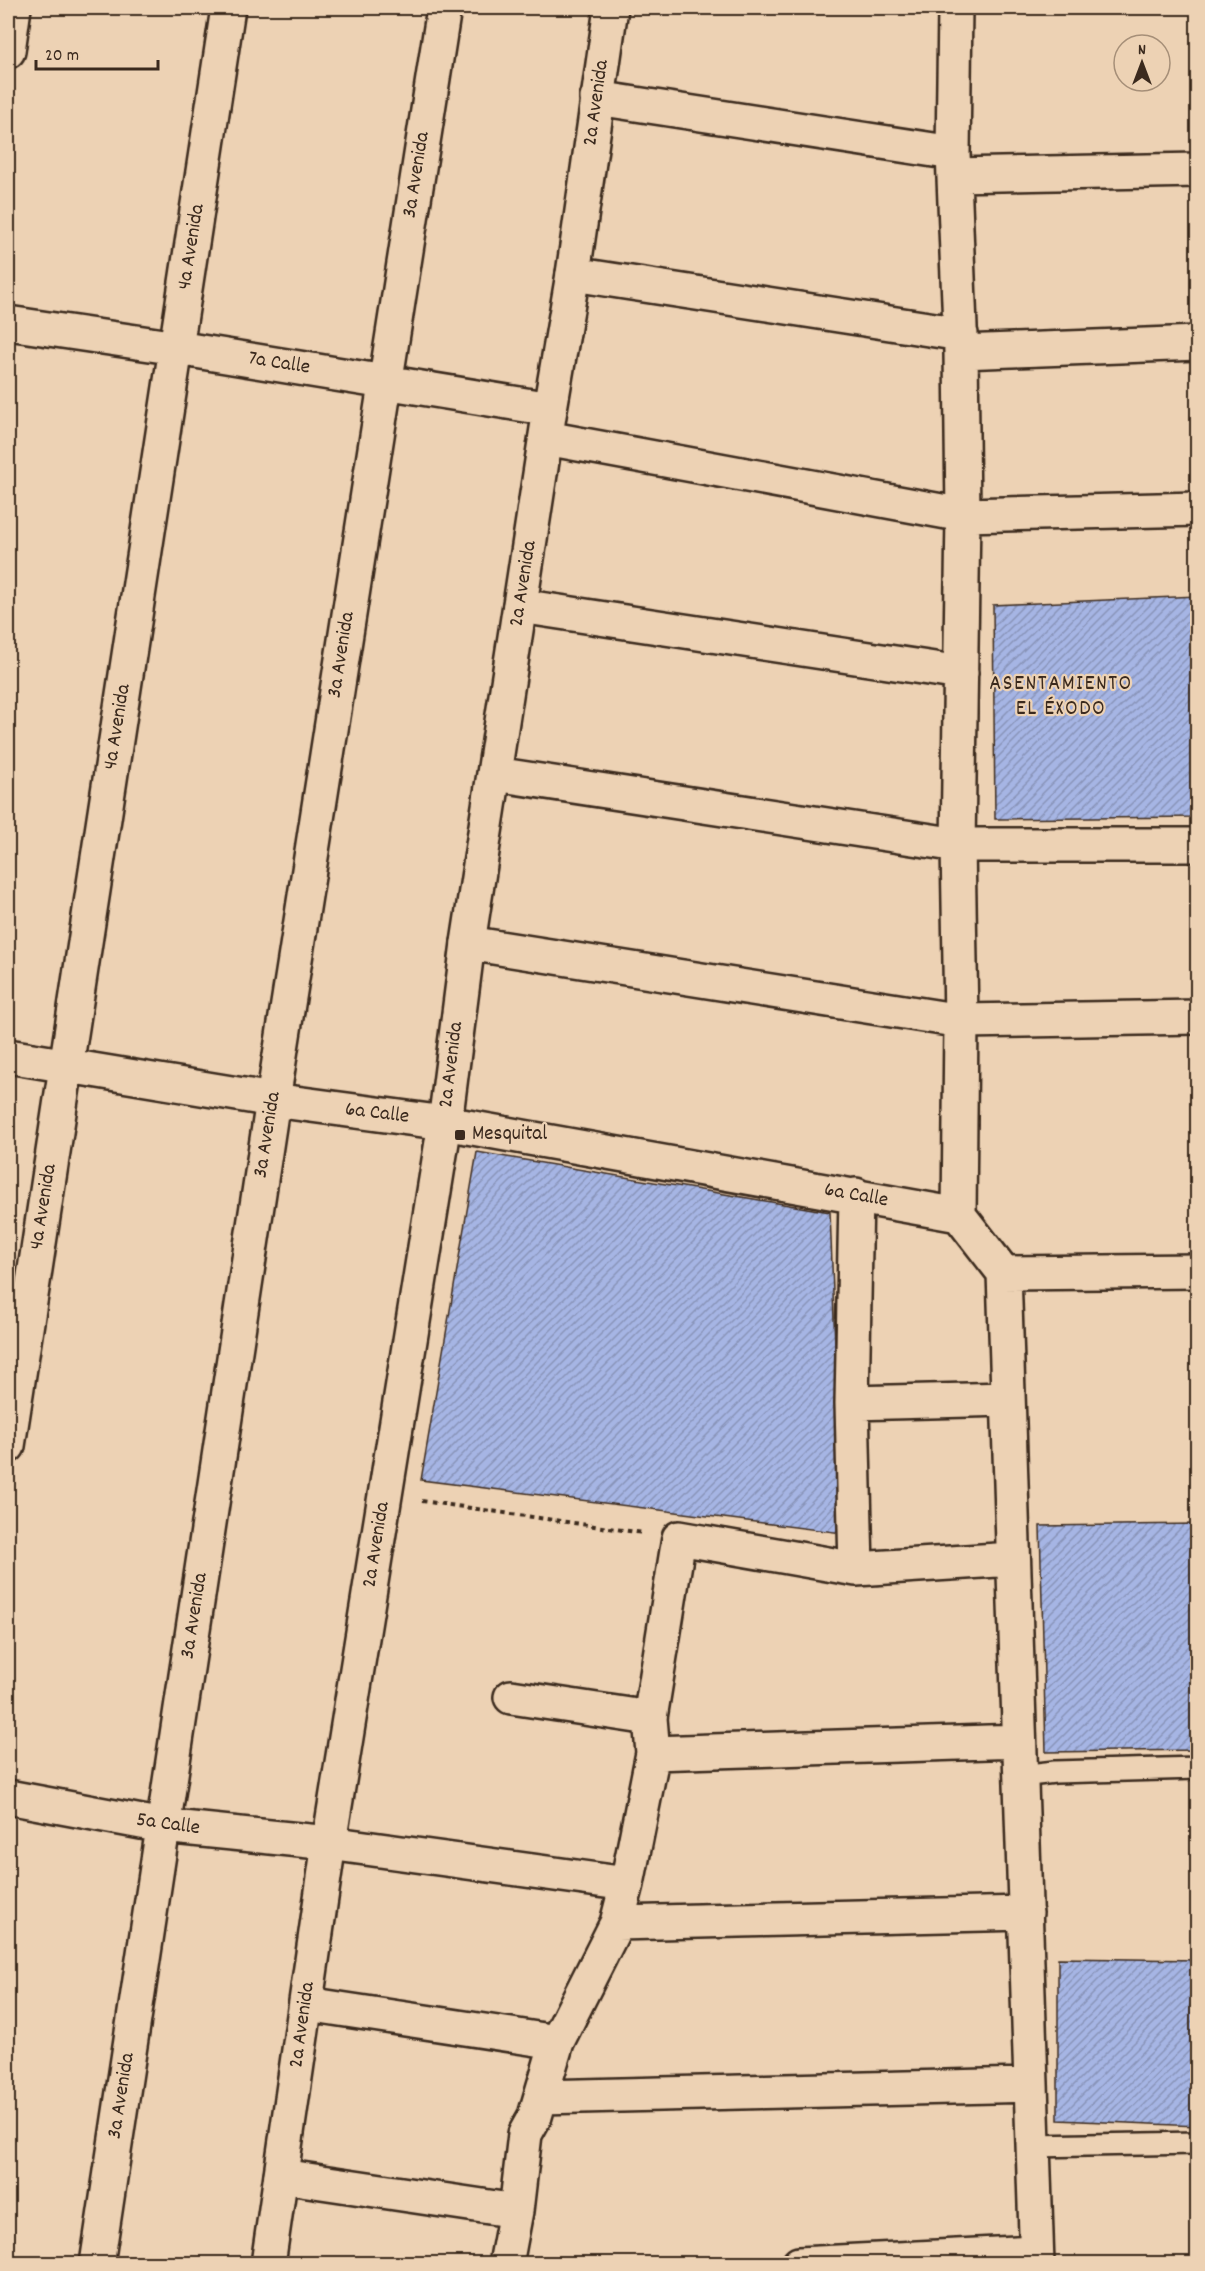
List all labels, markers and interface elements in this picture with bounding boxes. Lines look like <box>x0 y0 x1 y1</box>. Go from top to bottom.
scale bar <box>36 33 158 71</box>
north arrow <box>1112 33 1172 93</box>
text: N <box>1138 39 1146 62</box>
text: 20 m <box>45 44 79 69</box>
street label: 2a Avenida <box>576 57 618 148</box>
street label: 3a Avenida <box>395 129 439 220</box>
street label: 4a Avenida <box>170 201 214 292</box>
street label: 7a Calle <box>246 344 312 384</box>
street label: 2a Avenida <box>502 538 546 629</box>
street label: 3a Avenida <box>320 609 364 700</box>
district label: ASENTAMIENTO EL ÉXODO <box>989 669 1133 725</box>
street label: 4a Avenida <box>96 681 140 772</box>
street label: 2a Avenida <box>432 1019 472 1110</box>
street label: 3a Avenida <box>246 1089 290 1180</box>
street label: 6a Calle <box>343 1095 411 1133</box>
place label: Mesquital <box>472 1120 547 1150</box>
marker: Mesquital <box>453 1128 467 1142</box>
street label: 4a Avenida <box>22 1161 66 1252</box>
street label: 6a Calle <box>822 1176 890 1216</box>
street label: 2a Avenida <box>355 1499 399 1590</box>
street label: 3a Avenida <box>173 1570 217 1661</box>
street label: 5a Calle <box>134 1806 202 1844</box>
street label: 2a Avenida <box>282 1979 324 2070</box>
street label: 3a Avenida <box>100 2050 144 2141</box>

